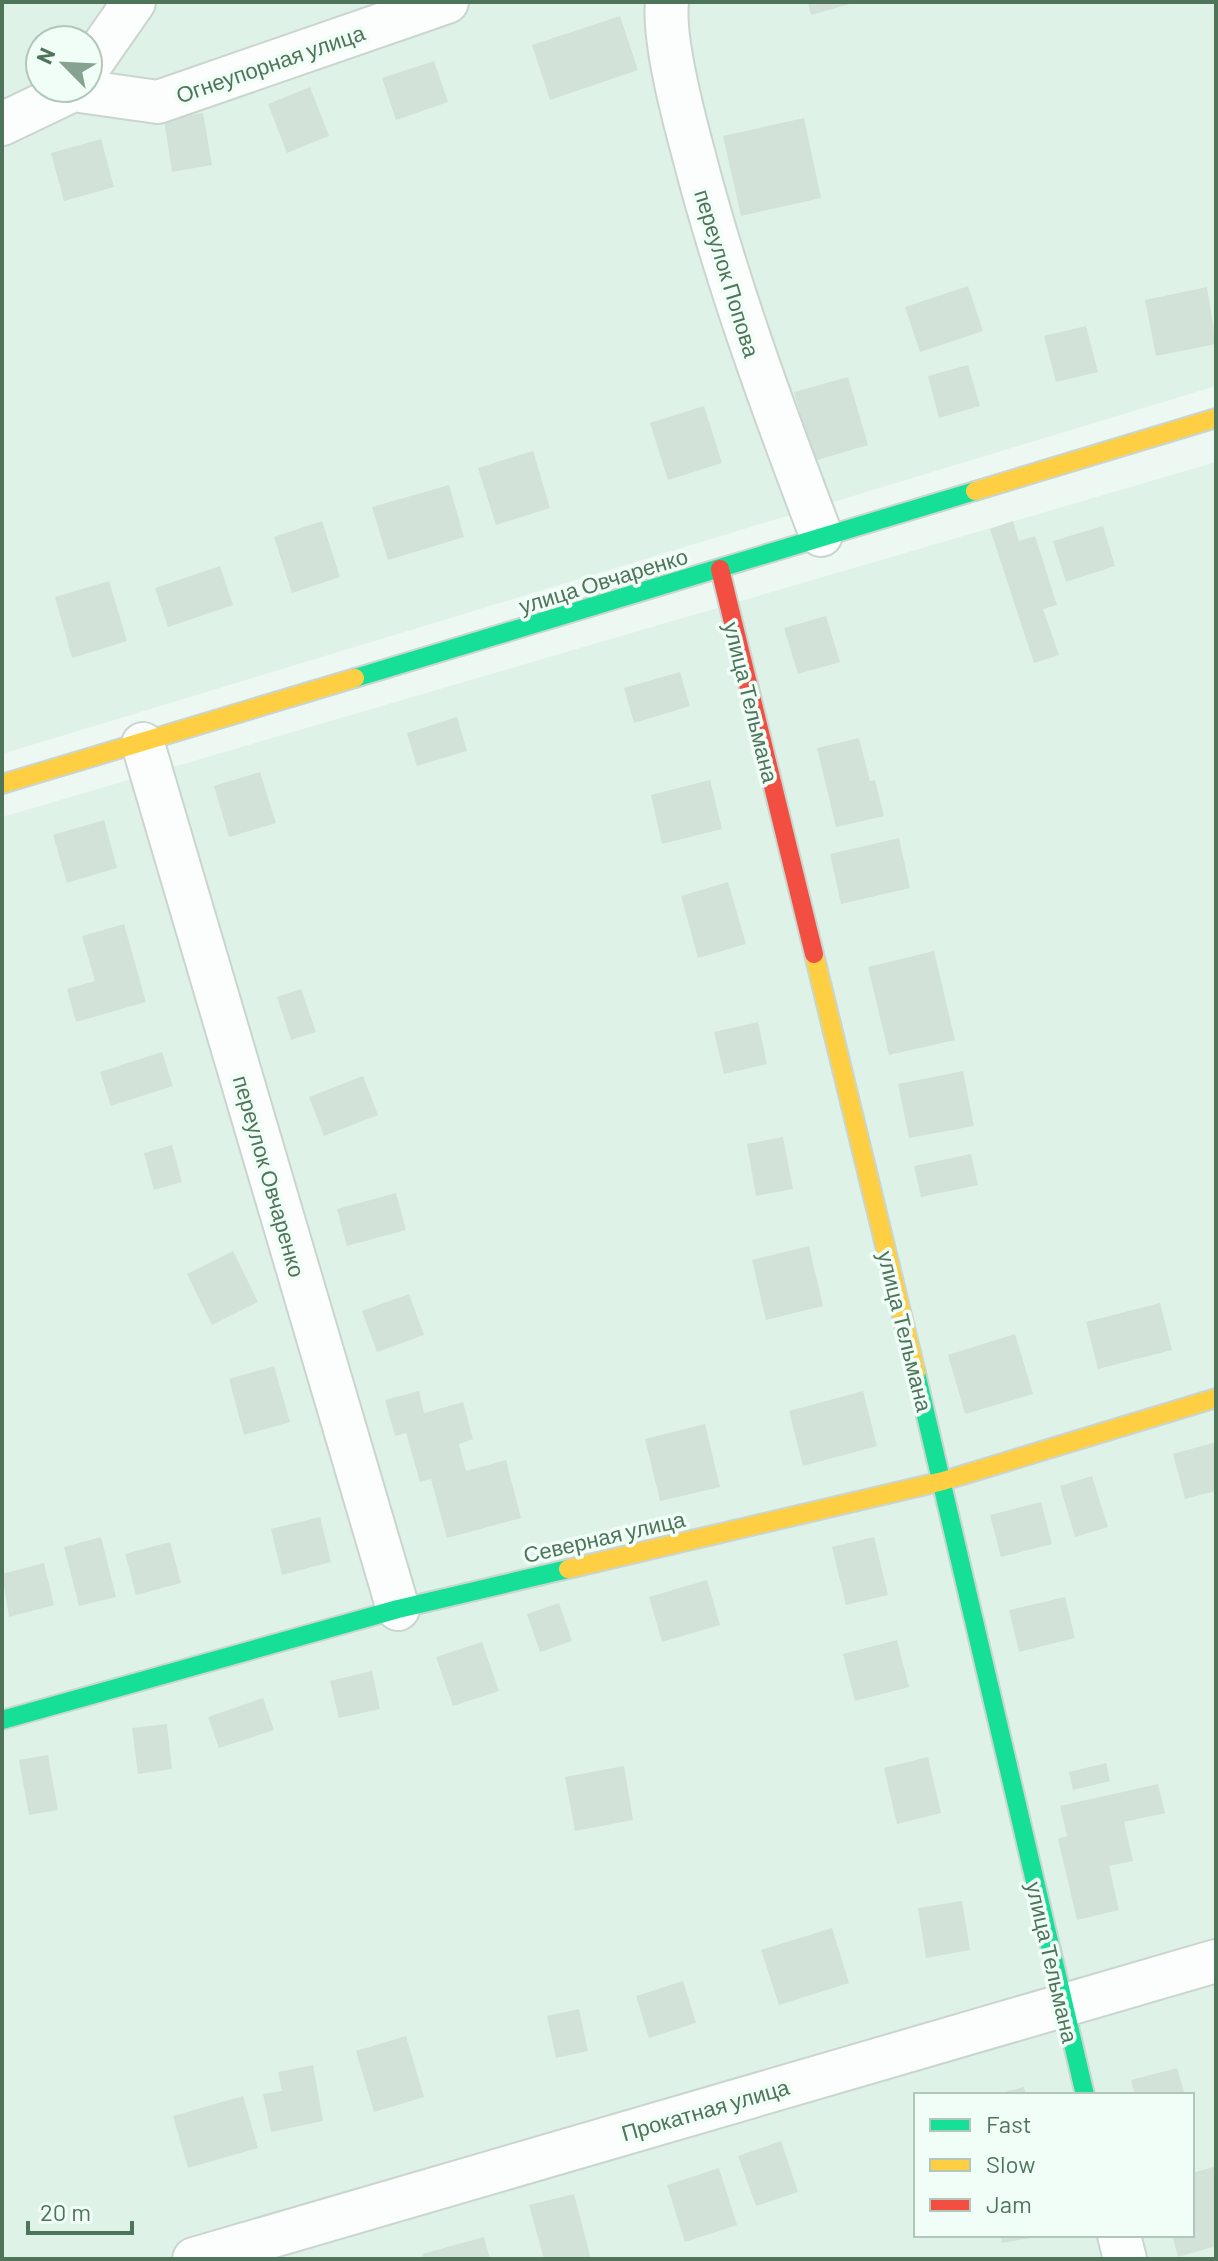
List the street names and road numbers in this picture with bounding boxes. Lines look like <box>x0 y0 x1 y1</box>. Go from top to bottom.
street label: Огнеупорная улица <box>172 18 369 108</box>
street label: переулок Попова <box>689 186 766 361</box>
street label: улица Овчаренко <box>515 542 691 619</box>
street label: улица Тельмана <box>719 619 785 786</box>
street label: переулок Овчаренко <box>228 1072 311 1280</box>
street label: улица Тельмана <box>873 1248 939 1415</box>
street label: Северная улица <box>521 1505 688 1568</box>
street label: улица Тельмана <box>1021 1879 1084 2046</box>
street label: Прокатная улица <box>618 2072 793 2146</box>

